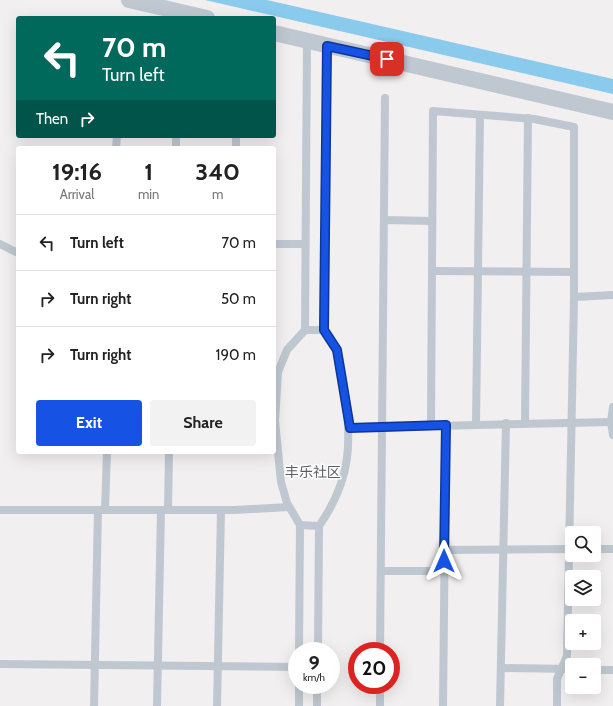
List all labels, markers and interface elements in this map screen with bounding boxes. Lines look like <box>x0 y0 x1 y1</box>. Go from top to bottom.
text: 70 m <box>102 30 166 64</box>
icon: left <box>36 32 88 84</box>
pin <box>370 42 404 76</box>
icon: arrive <box>376 48 398 70</box>
text: Turn left <box>102 64 165 86</box>
icon: right <box>76 108 98 130</box>
text: Then <box>36 110 68 128</box>
text: 19:16 <box>52 157 102 186</box>
text: 1 <box>144 157 153 186</box>
text: 340 <box>195 157 240 186</box>
text: Arrival <box>60 186 94 202</box>
text: min <box>138 186 159 202</box>
text: m <box>212 186 223 202</box>
icon: left <box>36 232 58 254</box>
text: Turn left <box>70 234 124 252</box>
text: 70 m <box>222 234 256 252</box>
icon: right <box>36 288 58 310</box>
text: Turn right <box>70 290 131 308</box>
text: 50 m <box>221 290 256 308</box>
icon: right <box>36 344 58 366</box>
text: Turn right <box>70 346 131 364</box>
text: 190 m <box>216 346 256 364</box>
button: Exit <box>36 400 142 446</box>
button: Share <box>150 400 256 446</box>
district label: 丰乐社区 <box>285 463 341 481</box>
map controls <box>565 526 601 694</box>
button: search <box>565 526 601 562</box>
position arrow <box>423 540 465 582</box>
button: layers <box>565 570 601 606</box>
button: + <box>565 614 601 650</box>
speed limit sign: 20 <box>348 642 400 694</box>
text: 9 <box>308 651 320 675</box>
button: − <box>565 658 601 694</box>
text: km/h <box>303 671 325 684</box>

